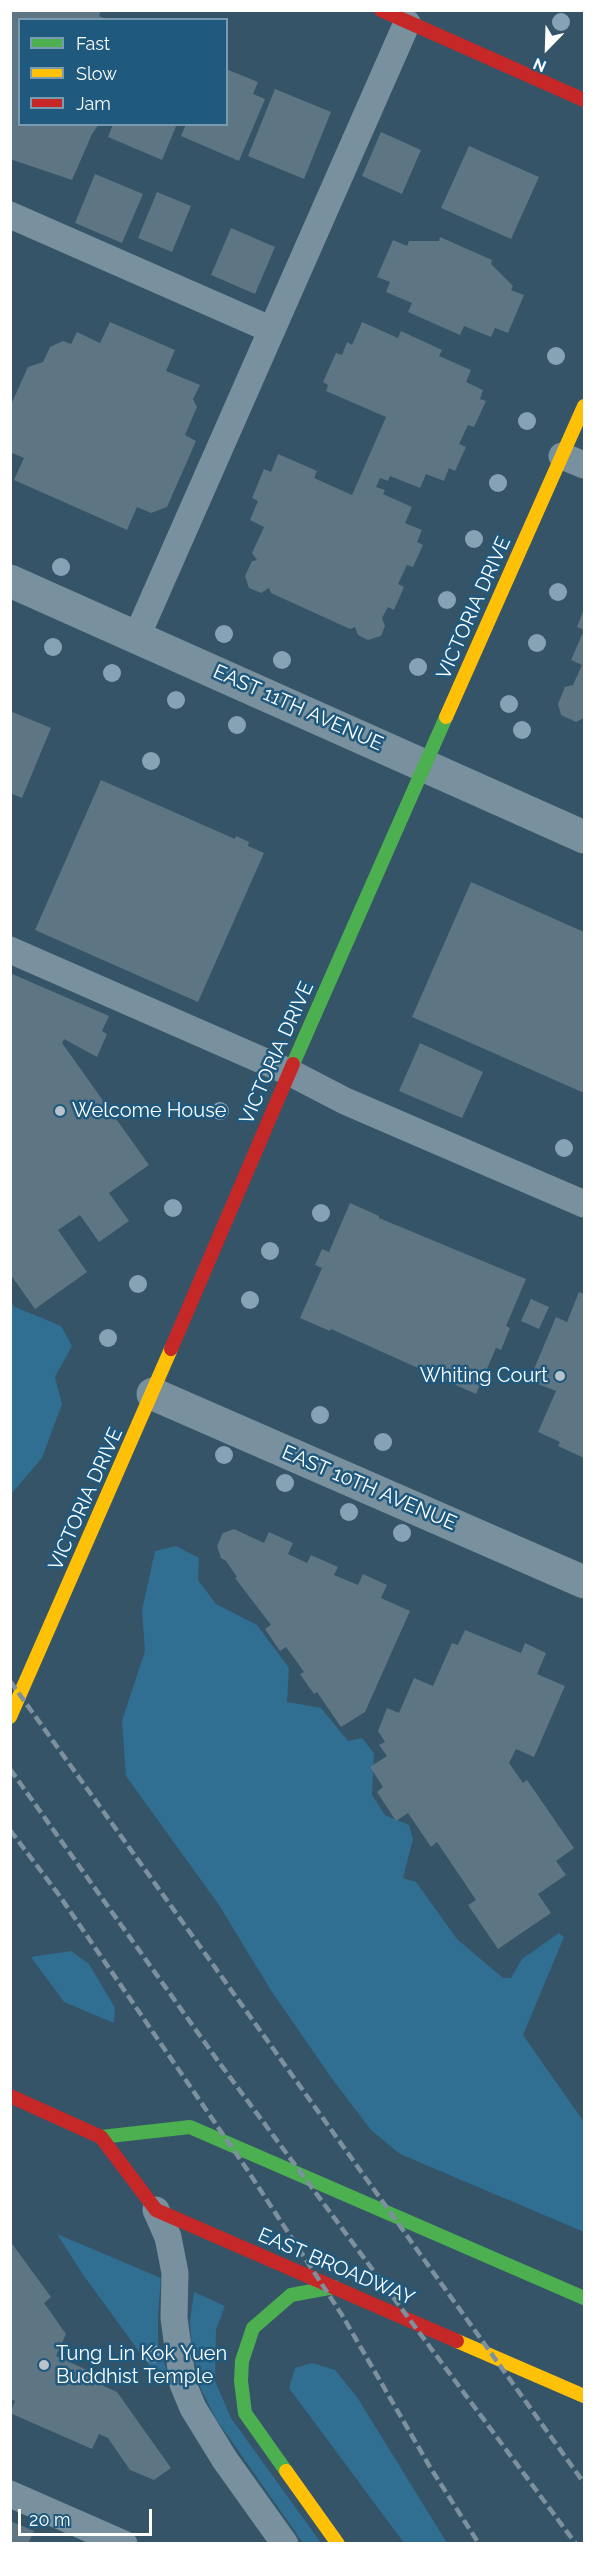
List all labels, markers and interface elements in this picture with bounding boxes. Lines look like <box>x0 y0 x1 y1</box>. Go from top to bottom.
legend <box>18 18 228 126</box>
north arrow <box>517 18 577 78</box>
text: Fast <box>76 33 110 54</box>
text: N <box>530 54 549 76</box>
text: Slow <box>76 63 117 84</box>
text: Jam <box>76 93 111 114</box>
street label: VICTORIA DRIVE <box>432 533 516 683</box>
street label: EAST 11TH AVENUE <box>209 660 387 756</box>
street label: VICTORIA DRIVE <box>235 978 319 1128</box>
place label: Welcome House <box>72 1099 227 1123</box>
marker: Welcome House <box>53 1104 67 1118</box>
place label: Whiting Court <box>420 1364 548 1388</box>
marker: Whiting Court <box>553 1369 567 1383</box>
street label: VICTORIA DRIVE <box>44 1424 128 1574</box>
street label: EAST 10TH AVENUE <box>278 1440 460 1536</box>
street label: EAST BROADWAY <box>254 2223 418 2311</box>
place label: Tung Lin Kok Yuen Buddhist Temple <box>56 2342 227 2389</box>
marker: Tung Lin Kok Yuen Buddhist Temple <box>37 2358 51 2372</box>
scale bar <box>21 2497 154 2535</box>
text: 20 m <box>29 2509 71 2530</box>

